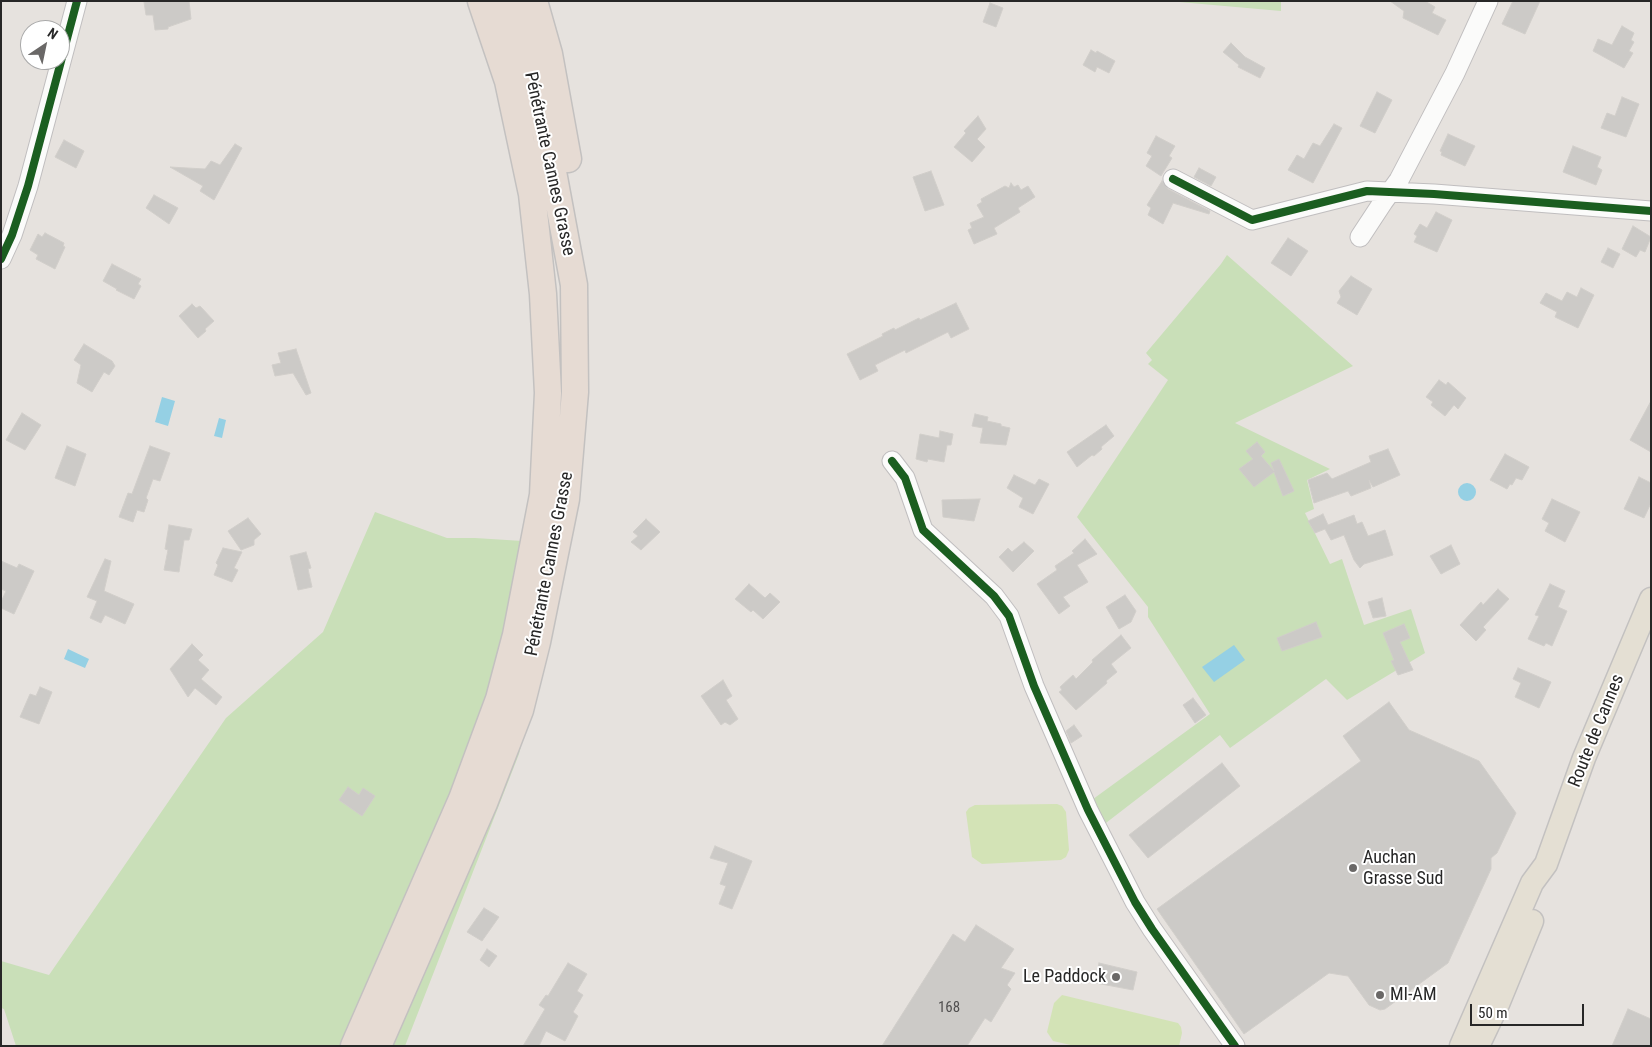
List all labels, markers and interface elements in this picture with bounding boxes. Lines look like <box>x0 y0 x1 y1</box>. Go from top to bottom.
north arrow <box>20 20 70 70</box>
text: N <box>45 24 61 42</box>
street label: Pénétrante Cannes Grasse <box>519 70 579 258</box>
street label: Pénétrante Cannes Grasse <box>522 470 578 658</box>
street label: Route de Cannes <box>1565 672 1629 790</box>
place label: Auchan Grasse Sud <box>1363 847 1443 890</box>
marker: Auchan Grasse Sud <box>1347 862 1359 874</box>
place label: Le Paddock <box>1023 966 1106 988</box>
marker: Le Paddock <box>1110 971 1122 983</box>
place label: MI-AM <box>1390 984 1437 1006</box>
marker: MI-AM <box>1374 989 1386 1001</box>
scale bar <box>1472 994 1586 1026</box>
house number: 168 <box>938 999 960 1017</box>
text: 50 m <box>1478 1004 1508 1022</box>

